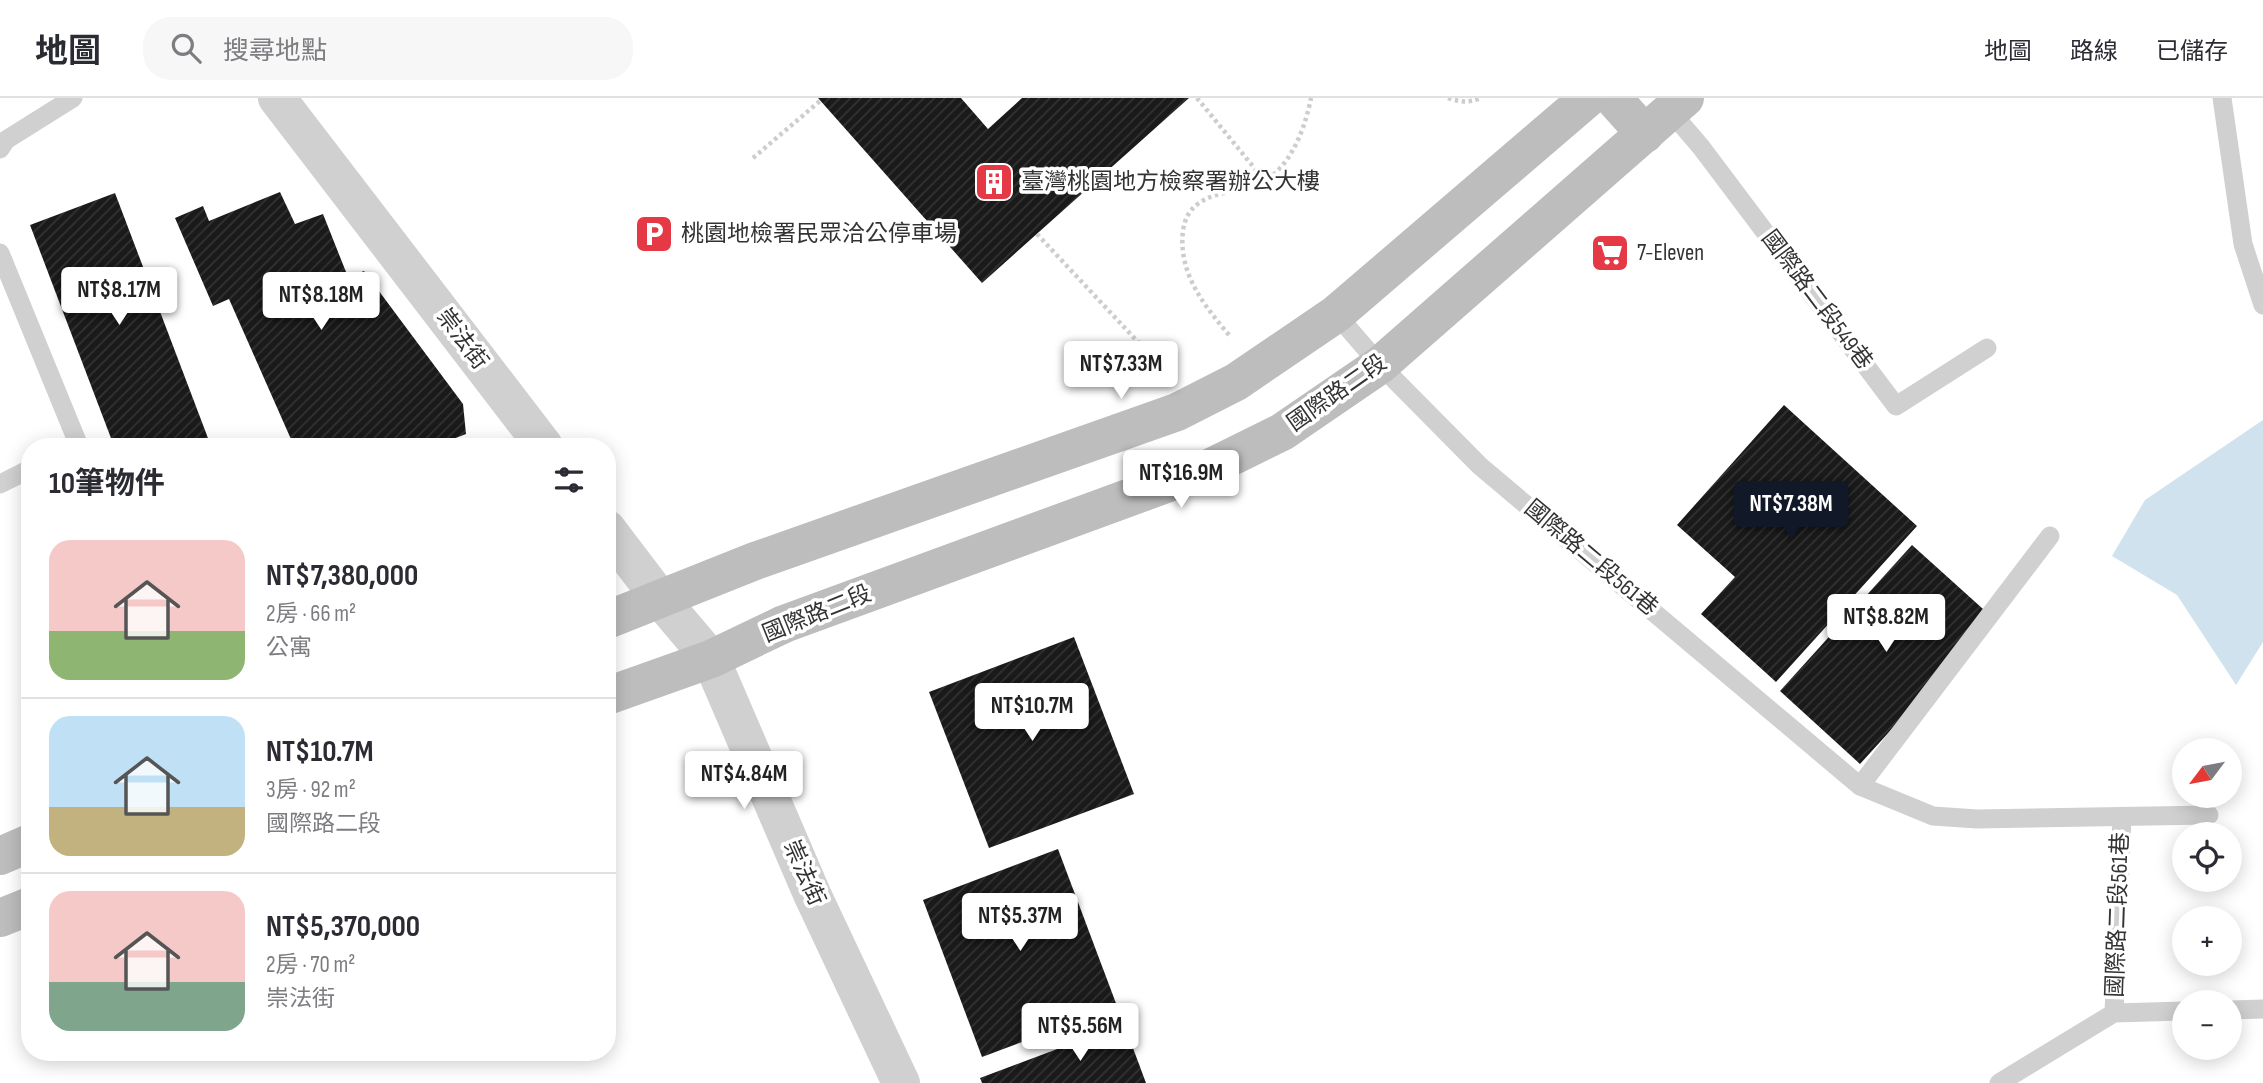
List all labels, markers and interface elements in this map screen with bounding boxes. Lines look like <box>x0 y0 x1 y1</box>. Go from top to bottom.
search box <box>143 17 633 80</box>
icon: search <box>167 29 205 67</box>
text: 地圖 <box>35 32 101 72</box>
text: 搜尋地點 <box>223 36 327 67</box>
text: 地圖 <box>1984 37 2032 66</box>
text: 路線 <box>2070 37 2118 66</box>
text: 已儲存 <box>2156 37 2228 66</box>
building icon: 臺灣桃園地方檢察署辦公大樓 <box>973 161 1015 203</box>
place label: 臺灣桃園地方檢察署辦公大樓 <box>1021 168 1320 196</box>
parking icon: 桃園地檢署民眾洽公停車場 <box>633 213 675 255</box>
place label: 桃園地檢署民眾洽公停車場 <box>681 220 957 248</box>
street label: 國際路二段549巷 <box>1756 225 1878 375</box>
supermarket icon: 7-Eleven <box>1589 232 1631 274</box>
place label: 7-Eleven <box>1637 239 1704 267</box>
pin: NT$8.17M <box>47 268 191 327</box>
pin: NT$8.18M <box>249 272 393 332</box>
text: NT$8.17M <box>77 276 161 304</box>
text: NT$8.18M <box>279 281 363 309</box>
street label: 崇法街 <box>430 303 494 375</box>
pin: NT$7.33M <box>1049 342 1193 401</box>
street label: 國際路二段 <box>1282 349 1392 437</box>
text: NT$7.33M <box>1080 350 1162 378</box>
pin: NT$16.9M <box>1109 450 1253 510</box>
text: NT$16.9M <box>1139 459 1223 487</box>
icon: filters <box>550 461 588 499</box>
text: 10筆物件 <box>49 466 165 502</box>
pin: NT$7.38M <box>1719 482 1863 541</box>
text: NT$7.38M <box>1750 490 1832 518</box>
street label: 國際路二段561巷 <box>1519 494 1663 622</box>
text: NT$7,380,000 <box>266 558 418 594</box>
icon: home <box>105 568 189 652</box>
street label: 國際路二段 <box>758 579 876 649</box>
pin: NT$8.82M <box>1814 594 1958 654</box>
text: 2房 · 66 m² <box>266 600 356 628</box>
text: NT$8.82M <box>1843 603 1929 631</box>
text: 公寓 <box>266 634 312 662</box>
pin: NT$10.7M <box>960 684 1104 743</box>
text: NT$10.7M <box>991 692 1073 720</box>
text: NT$10.7M <box>266 734 374 770</box>
north arrow <box>2172 738 2242 808</box>
map controls <box>2172 738 2242 1060</box>
icon: home <box>105 744 189 828</box>
pin: NT$4.84M <box>672 752 816 811</box>
text: NT$4.84M <box>701 760 787 788</box>
text: 3房 · 92 m² <box>266 776 356 804</box>
text: 國際路二段 <box>266 810 381 838</box>
button: locate <box>2172 822 2242 892</box>
street label: 國際路二段561巷 <box>2101 832 2135 998</box>
street label: 崇法街 <box>777 836 831 910</box>
pin: NT$5.37M <box>948 894 1092 953</box>
text: NT$5.37M <box>978 902 1062 930</box>
button: + <box>2172 906 2242 976</box>
text: NT$5,370,000 <box>266 909 420 945</box>
icon: home <box>105 919 189 1003</box>
text: 2房 · 70 m² <box>266 951 355 979</box>
text: 崇法街 <box>266 985 335 1013</box>
button: − <box>2172 990 2242 1060</box>
pin: NT$5.56M <box>1008 1004 1152 1063</box>
text: NT$5.56M <box>1038 1012 1122 1040</box>

